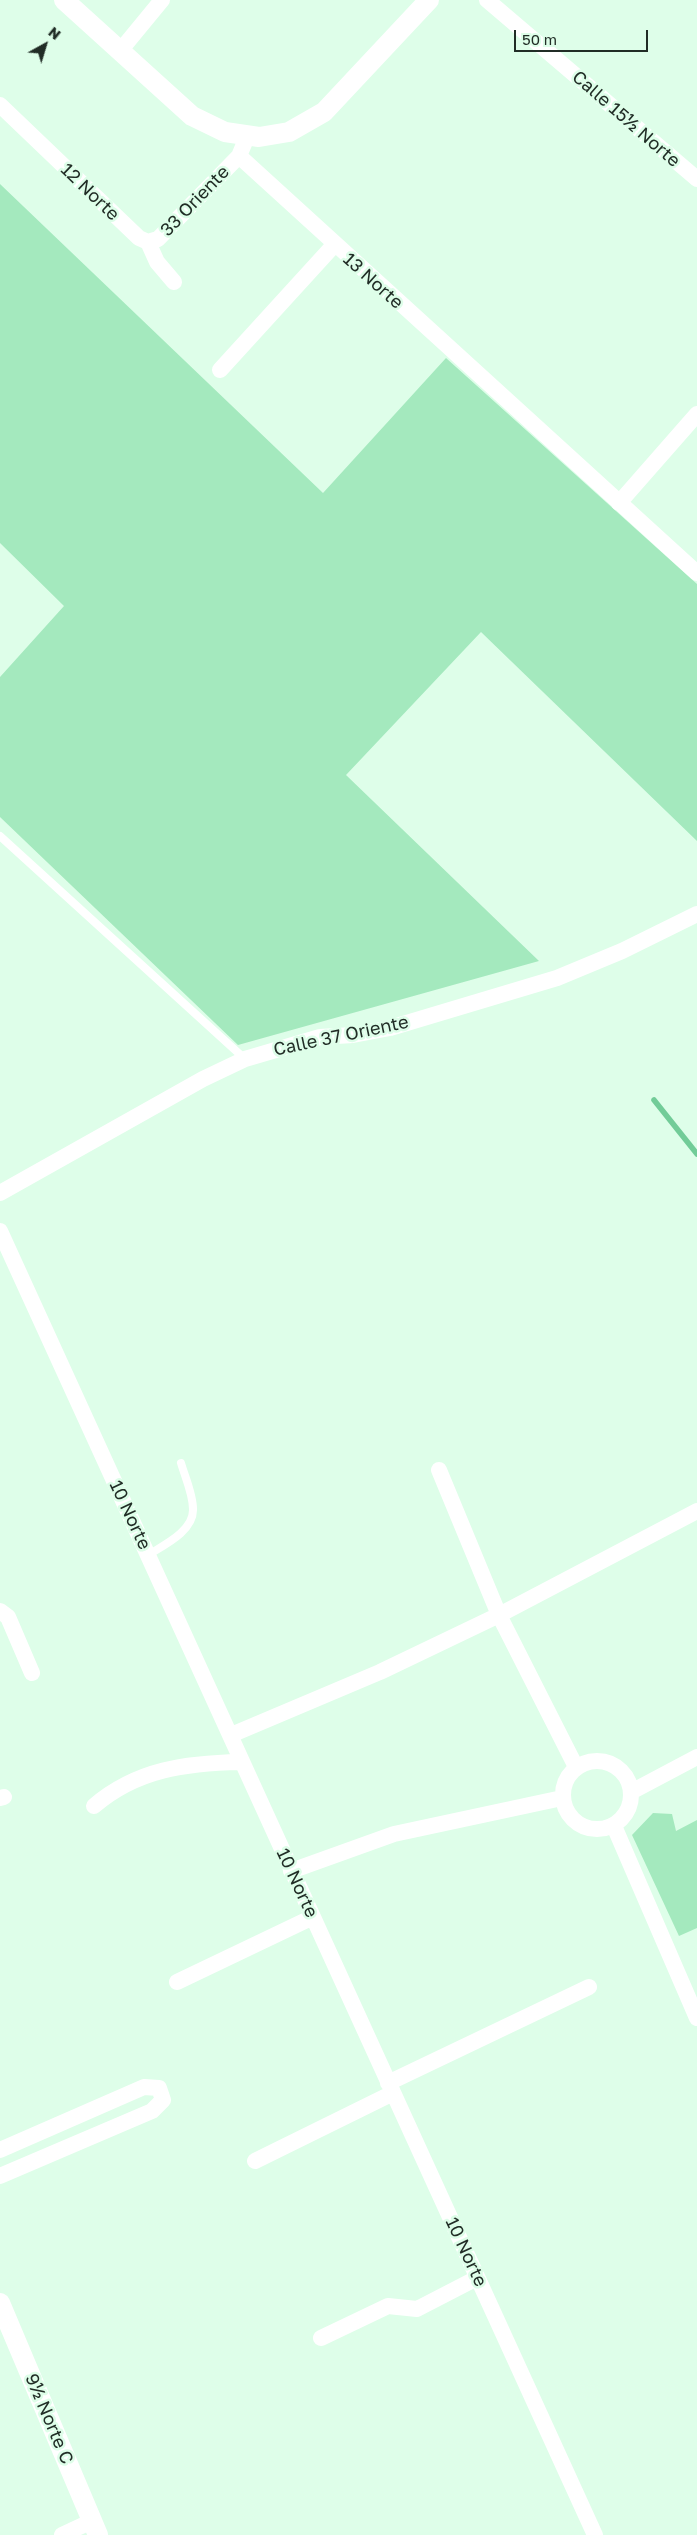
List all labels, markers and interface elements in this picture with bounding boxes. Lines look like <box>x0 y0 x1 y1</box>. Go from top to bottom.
north arrow <box>20 20 70 70</box>
scale bar <box>517 20 651 52</box>
text: N <box>45 23 64 43</box>
text: 50 m <box>522 30 557 48</box>
street label: Calle 15½ Norte <box>568 66 684 172</box>
street label: 12 Norte <box>56 159 124 225</box>
street label: 33 Oriente <box>156 161 234 241</box>
street label: 13 Norte <box>339 248 407 314</box>
street label: Calle 37 Oriente <box>272 1011 410 1061</box>
street label: 10 Norte <box>105 1477 155 1553</box>
street label: 10 Norte <box>272 1845 322 1921</box>
street label: 10 Norte <box>441 2214 491 2290</box>
street label: 9½ Norte C <box>20 2371 78 2467</box>

